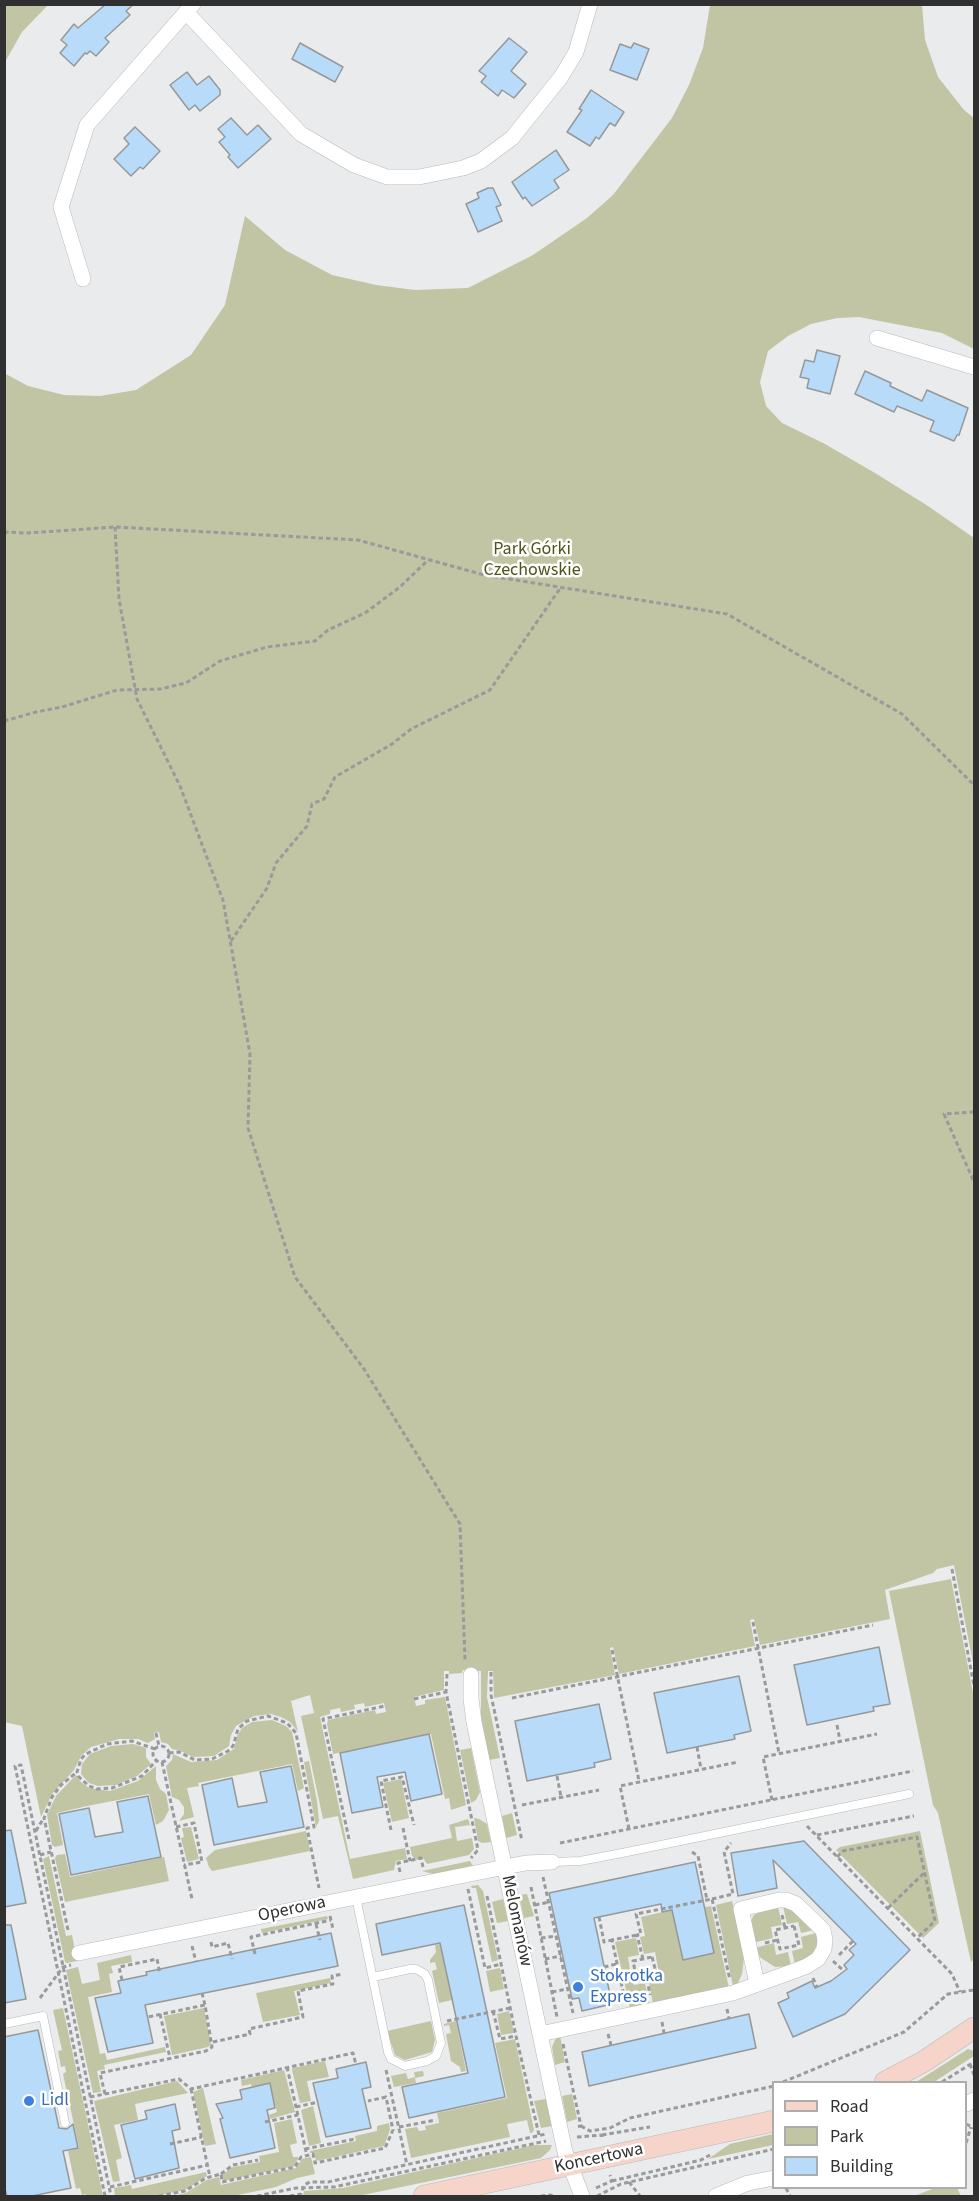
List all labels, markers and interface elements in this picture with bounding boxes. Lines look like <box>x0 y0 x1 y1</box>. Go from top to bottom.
park label: Park Górki Czechowskie <box>483 539 581 582</box>
street label: Melomanów <box>496 1873 536 1969</box>
street label: Operowa <box>256 1892 328 1928</box>
place label: Stokrotka Express <box>590 1966 663 2008</box>
marker: Stokrotka Express <box>571 1980 585 1994</box>
legend <box>772 2081 967 2189</box>
place label: Lidl <box>41 2090 69 2112</box>
marker: Lidl <box>22 2094 36 2108</box>
text: Road <box>830 2094 869 2119</box>
text: Park <box>830 2124 864 2149</box>
street label: Koncertowa <box>553 2139 645 2179</box>
text: Building <box>830 2154 893 2179</box>

